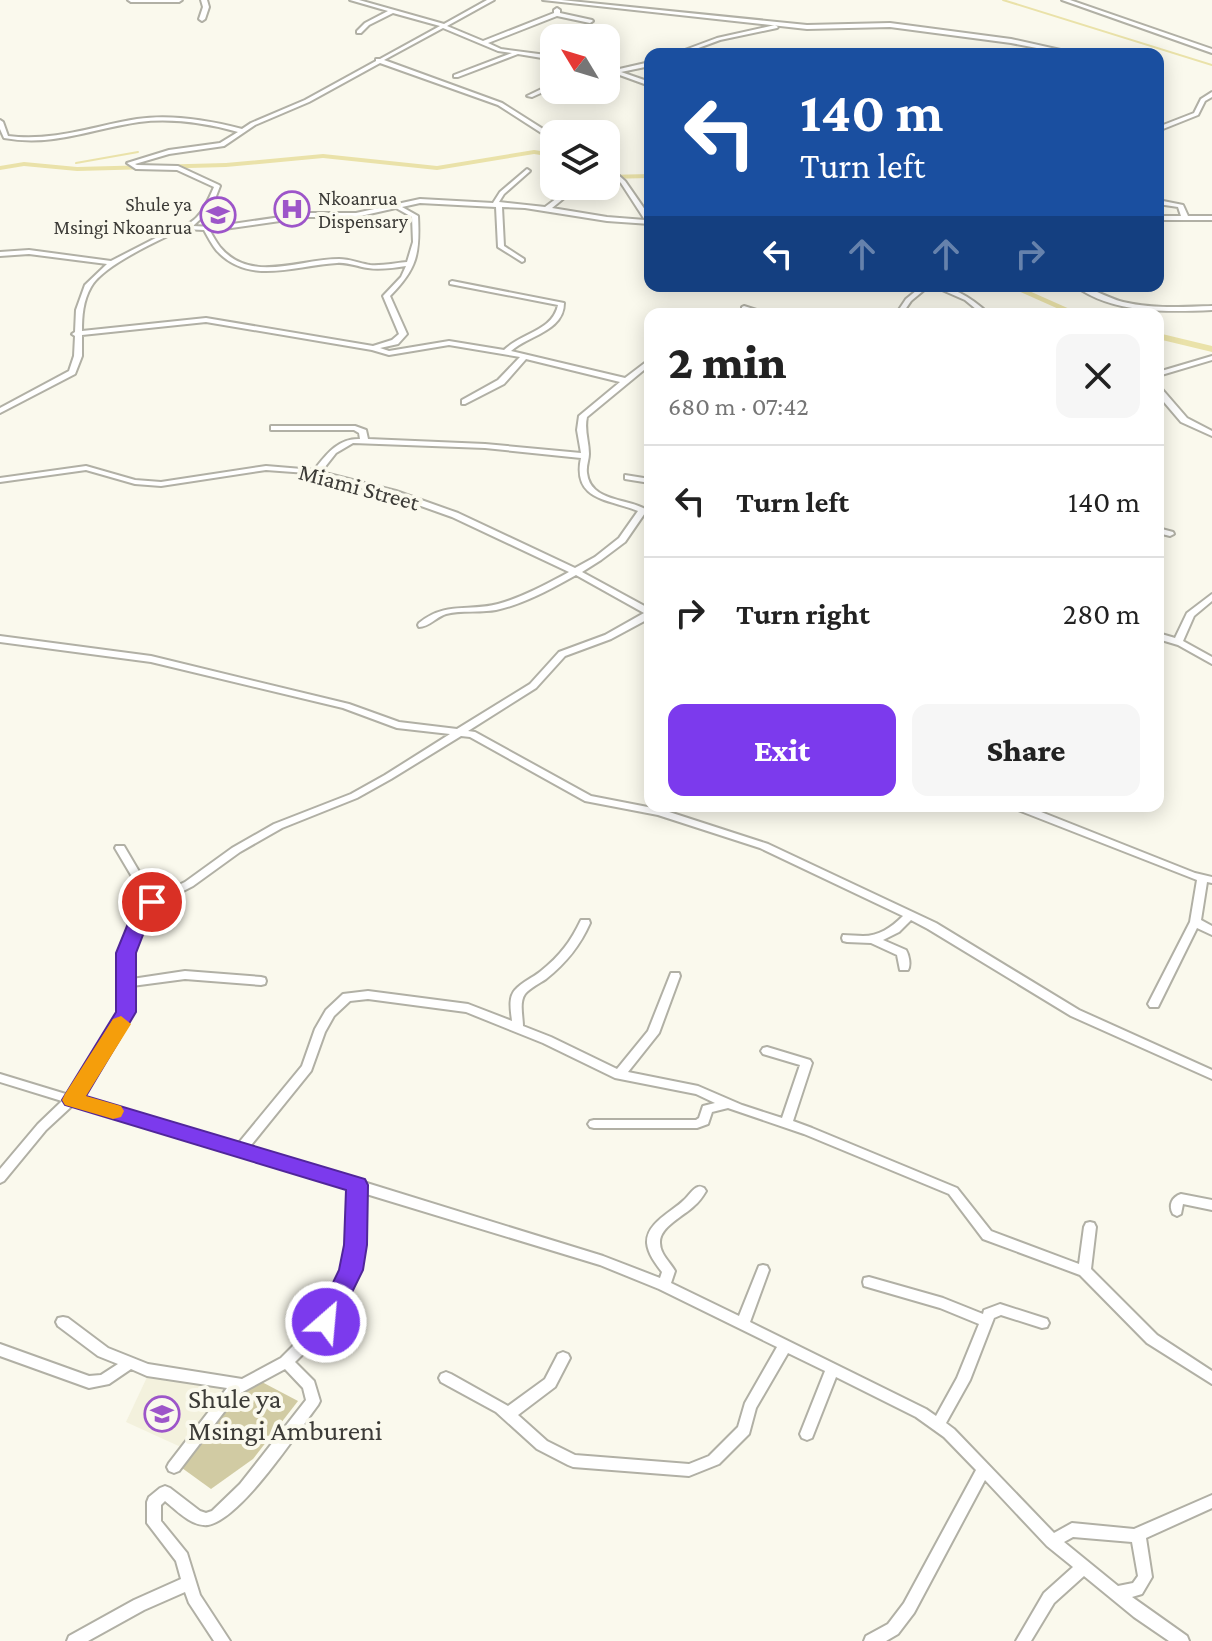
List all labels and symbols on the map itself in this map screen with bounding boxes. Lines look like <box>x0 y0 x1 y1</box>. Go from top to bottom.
north arrow <box>540 24 620 104</box>
place label: Nkoanrua Dispensary <box>318 187 409 233</box>
hospital icon: Nkoanrua Dispensary <box>273 190 311 228</box>
place label: Shule ya Msingi Nkoanrua <box>53 193 192 239</box>
school or university icon: Shule ya Msingi Nkoanrua <box>199 196 237 234</box>
street label: Miami Street <box>296 457 423 516</box>
pin <box>118 868 186 936</box>
position arrow <box>284 1280 368 1364</box>
place label: Shule ya Msingi Ambureni <box>188 1383 382 1446</box>
school or university icon: Shule ya Msingi Ambureni <box>143 1395 181 1433</box>

